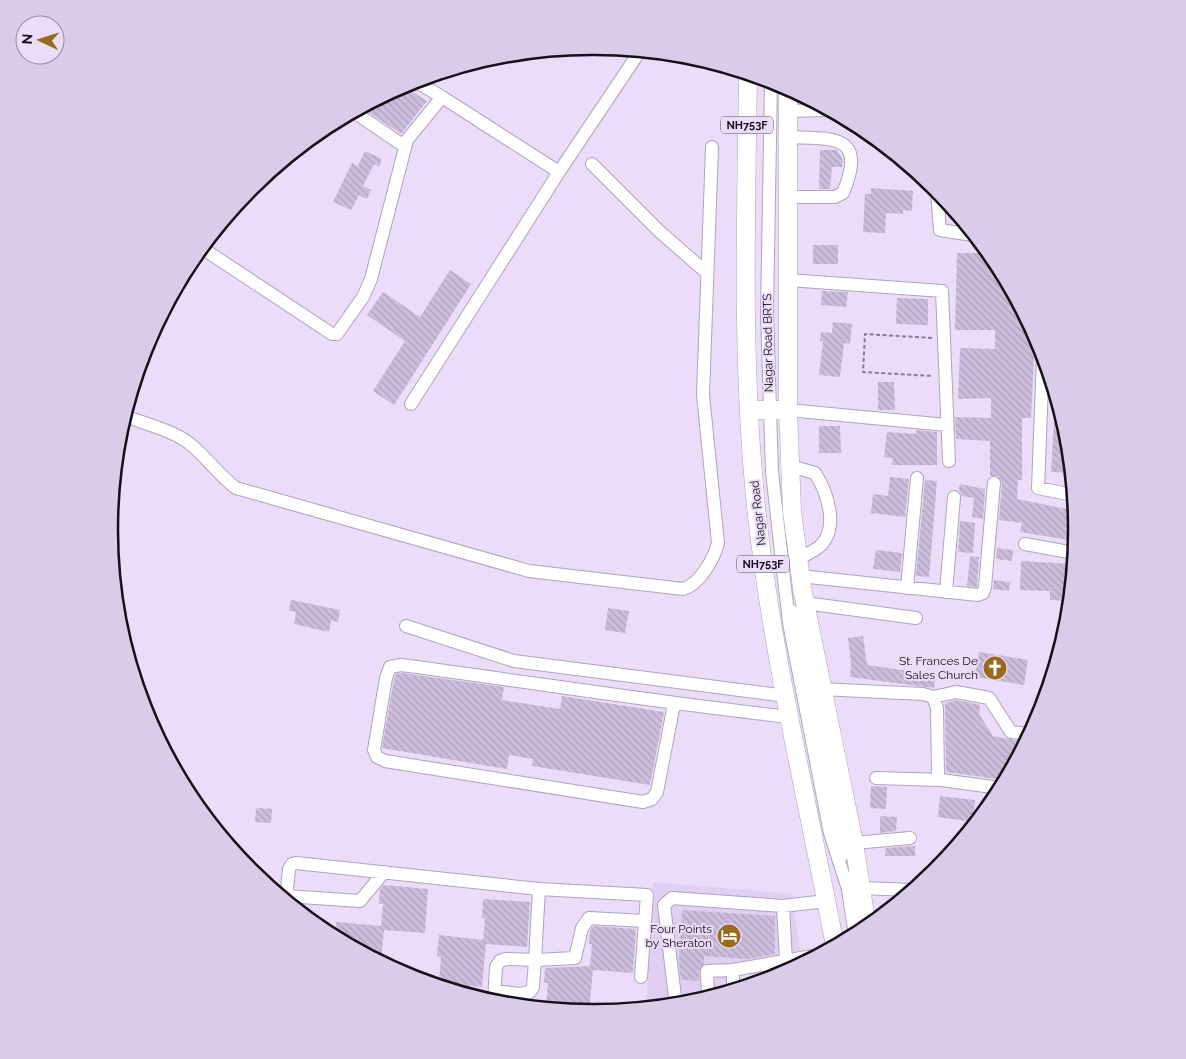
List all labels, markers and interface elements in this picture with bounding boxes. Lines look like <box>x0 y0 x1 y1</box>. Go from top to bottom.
north arrow <box>15 15 65 65</box>
text: N <box>19 33 35 45</box>
road number: NH753F <box>721 116 773 134</box>
street label: Nagar Road BRTS <box>760 293 776 393</box>
street label: Nagar Road <box>748 480 768 546</box>
road number: NH753F <box>737 556 789 572</box>
place label: St. Frances De Sales Church <box>899 654 978 682</box>
church icon: St. Frances De Sales Church <box>982 655 1008 681</box>
place label: Four Points by Sheraton <box>646 922 712 950</box>
hotel icon: Four Points by Sheraton <box>716 923 742 949</box>

